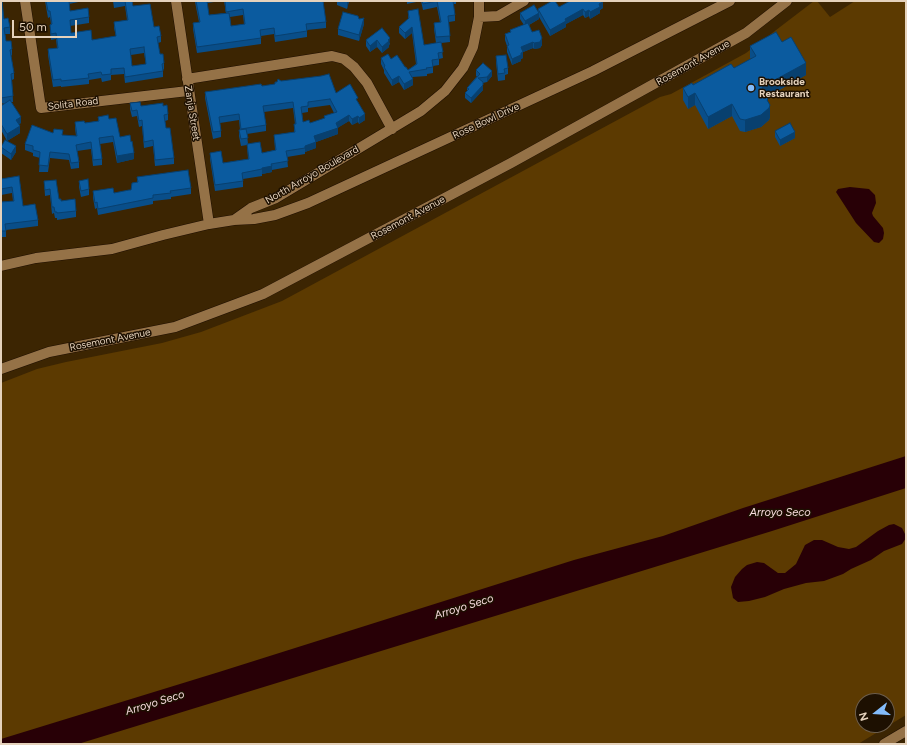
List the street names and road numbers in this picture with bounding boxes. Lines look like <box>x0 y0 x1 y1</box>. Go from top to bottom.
street label: Rosemont Avenue <box>654 38 732 88</box>
street label: Zanja Street <box>182 85 202 141</box>
street label: Solita Road <box>47 95 99 113</box>
street label: Rose Bowl Drive <box>451 100 521 142</box>
street label: North Arroyo Boulevard <box>263 143 361 207</box>
street label: Rosemont Avenue <box>369 193 447 243</box>
street label: Rosemont Avenue <box>69 326 151 354</box>

